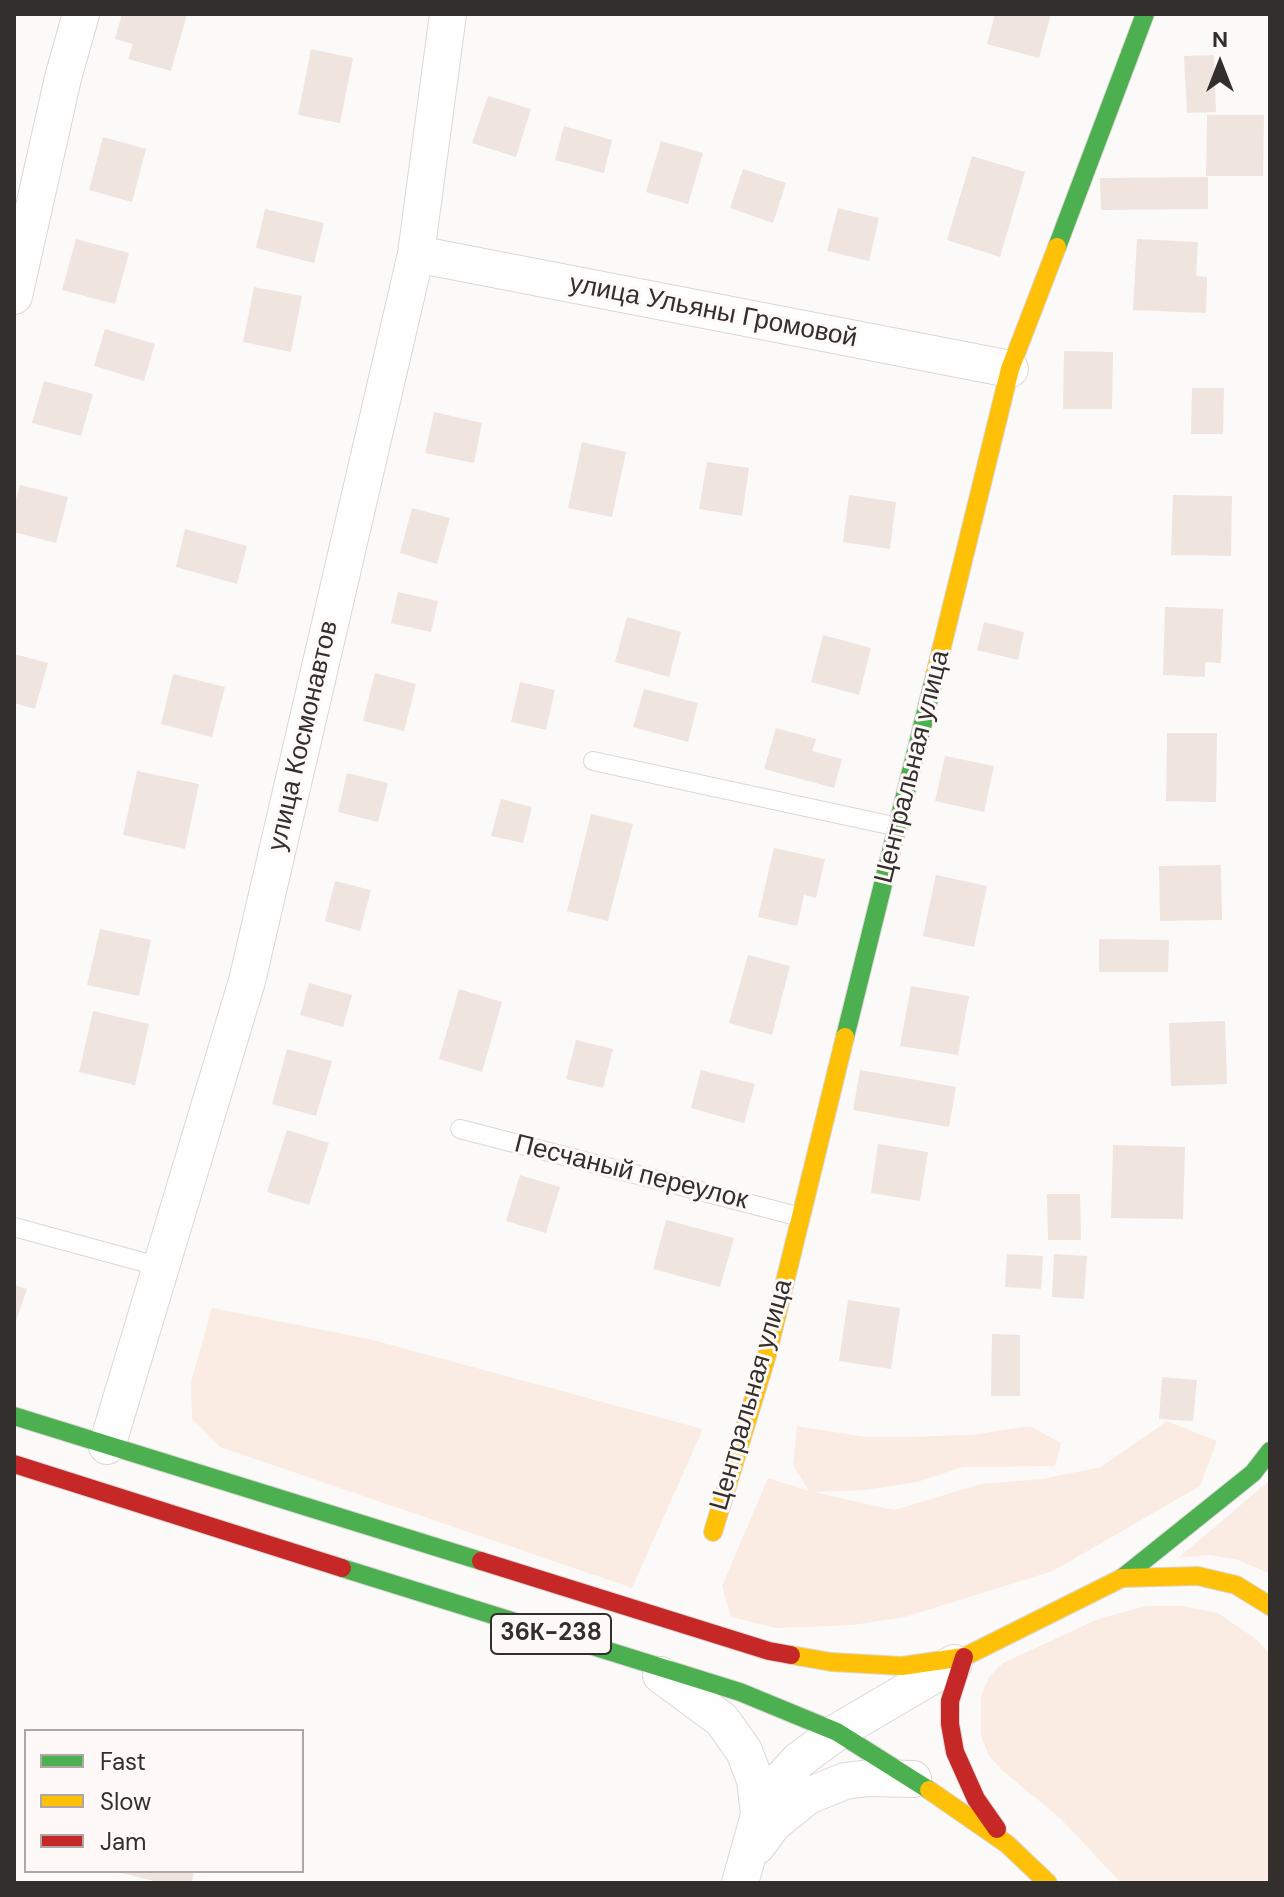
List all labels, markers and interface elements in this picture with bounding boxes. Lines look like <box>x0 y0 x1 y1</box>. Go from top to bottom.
north arrow <box>1180 24 1260 104</box>
text: N <box>1212 25 1228 54</box>
street label: улица Ульяны Громовой <box>567 269 859 355</box>
street label: улица Космонавтов <box>262 618 346 854</box>
street label: Центральная улица <box>869 647 957 887</box>
street label: Песчаный переулок <box>511 1129 751 1217</box>
street label: Центральная улица <box>704 1276 800 1514</box>
road number: 36К-238 <box>491 1614 611 1654</box>
legend <box>24 1729 304 1873</box>
text: Fast <box>100 1746 146 1777</box>
text: Slow <box>100 1786 151 1817</box>
text: Jam <box>100 1826 146 1857</box>

